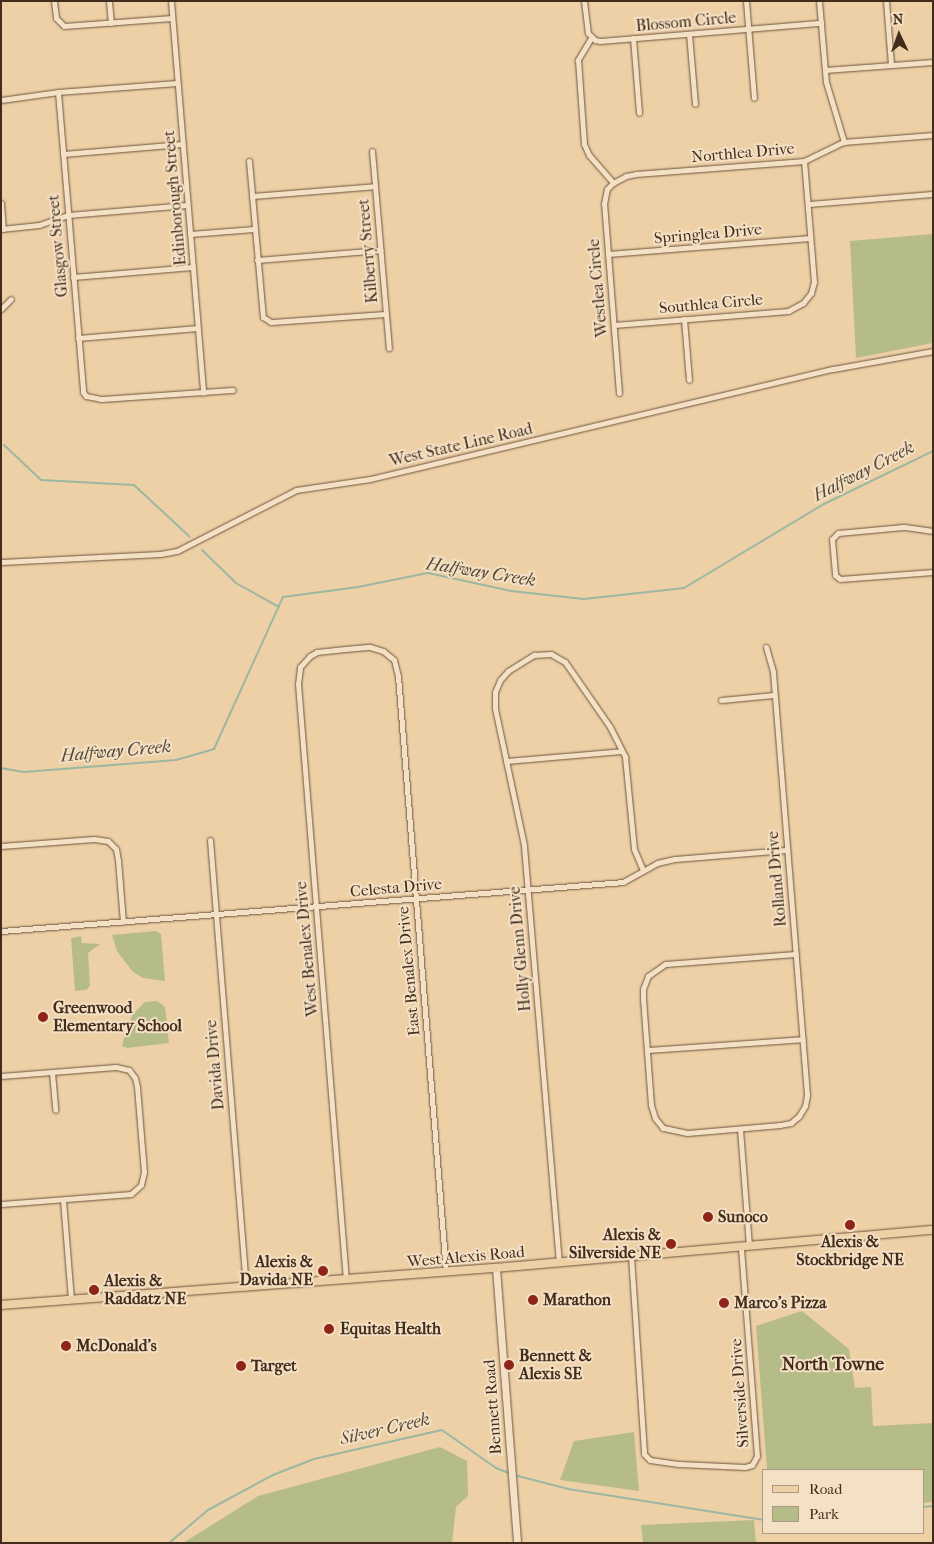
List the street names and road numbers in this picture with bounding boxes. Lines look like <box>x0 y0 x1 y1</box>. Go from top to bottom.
street label: Blossom Circle <box>635 8 737 36</box>
street label: Edinborough Street <box>160 130 190 266</box>
street label: Northlea Drive <box>691 139 795 167</box>
street label: Glasgow Street <box>44 194 72 298</box>
street label: Kilberry Street <box>354 198 382 304</box>
street label: Springlea Drive <box>653 220 763 248</box>
street label: Westlea Circle <box>584 238 612 338</box>
street label: Southlea Circle <box>658 290 764 318</box>
street label: West State Line Road <box>387 419 535 471</box>
street label: Rolland Drive <box>763 830 791 928</box>
street label: Celesta Drive <box>349 874 443 902</box>
street label: West Benalex Drive <box>292 881 322 1017</box>
street label: Holly Glenn Drive <box>505 886 535 1012</box>
street label: East Benalex Drive <box>394 905 424 1037</box>
street label: Davida Drive <box>201 1019 229 1111</box>
street label: West Alexis Road <box>406 1242 526 1272</box>
street label: Silverside Drive <box>727 1338 753 1448</box>
street label: Bennett Road <box>480 1359 506 1455</box>

